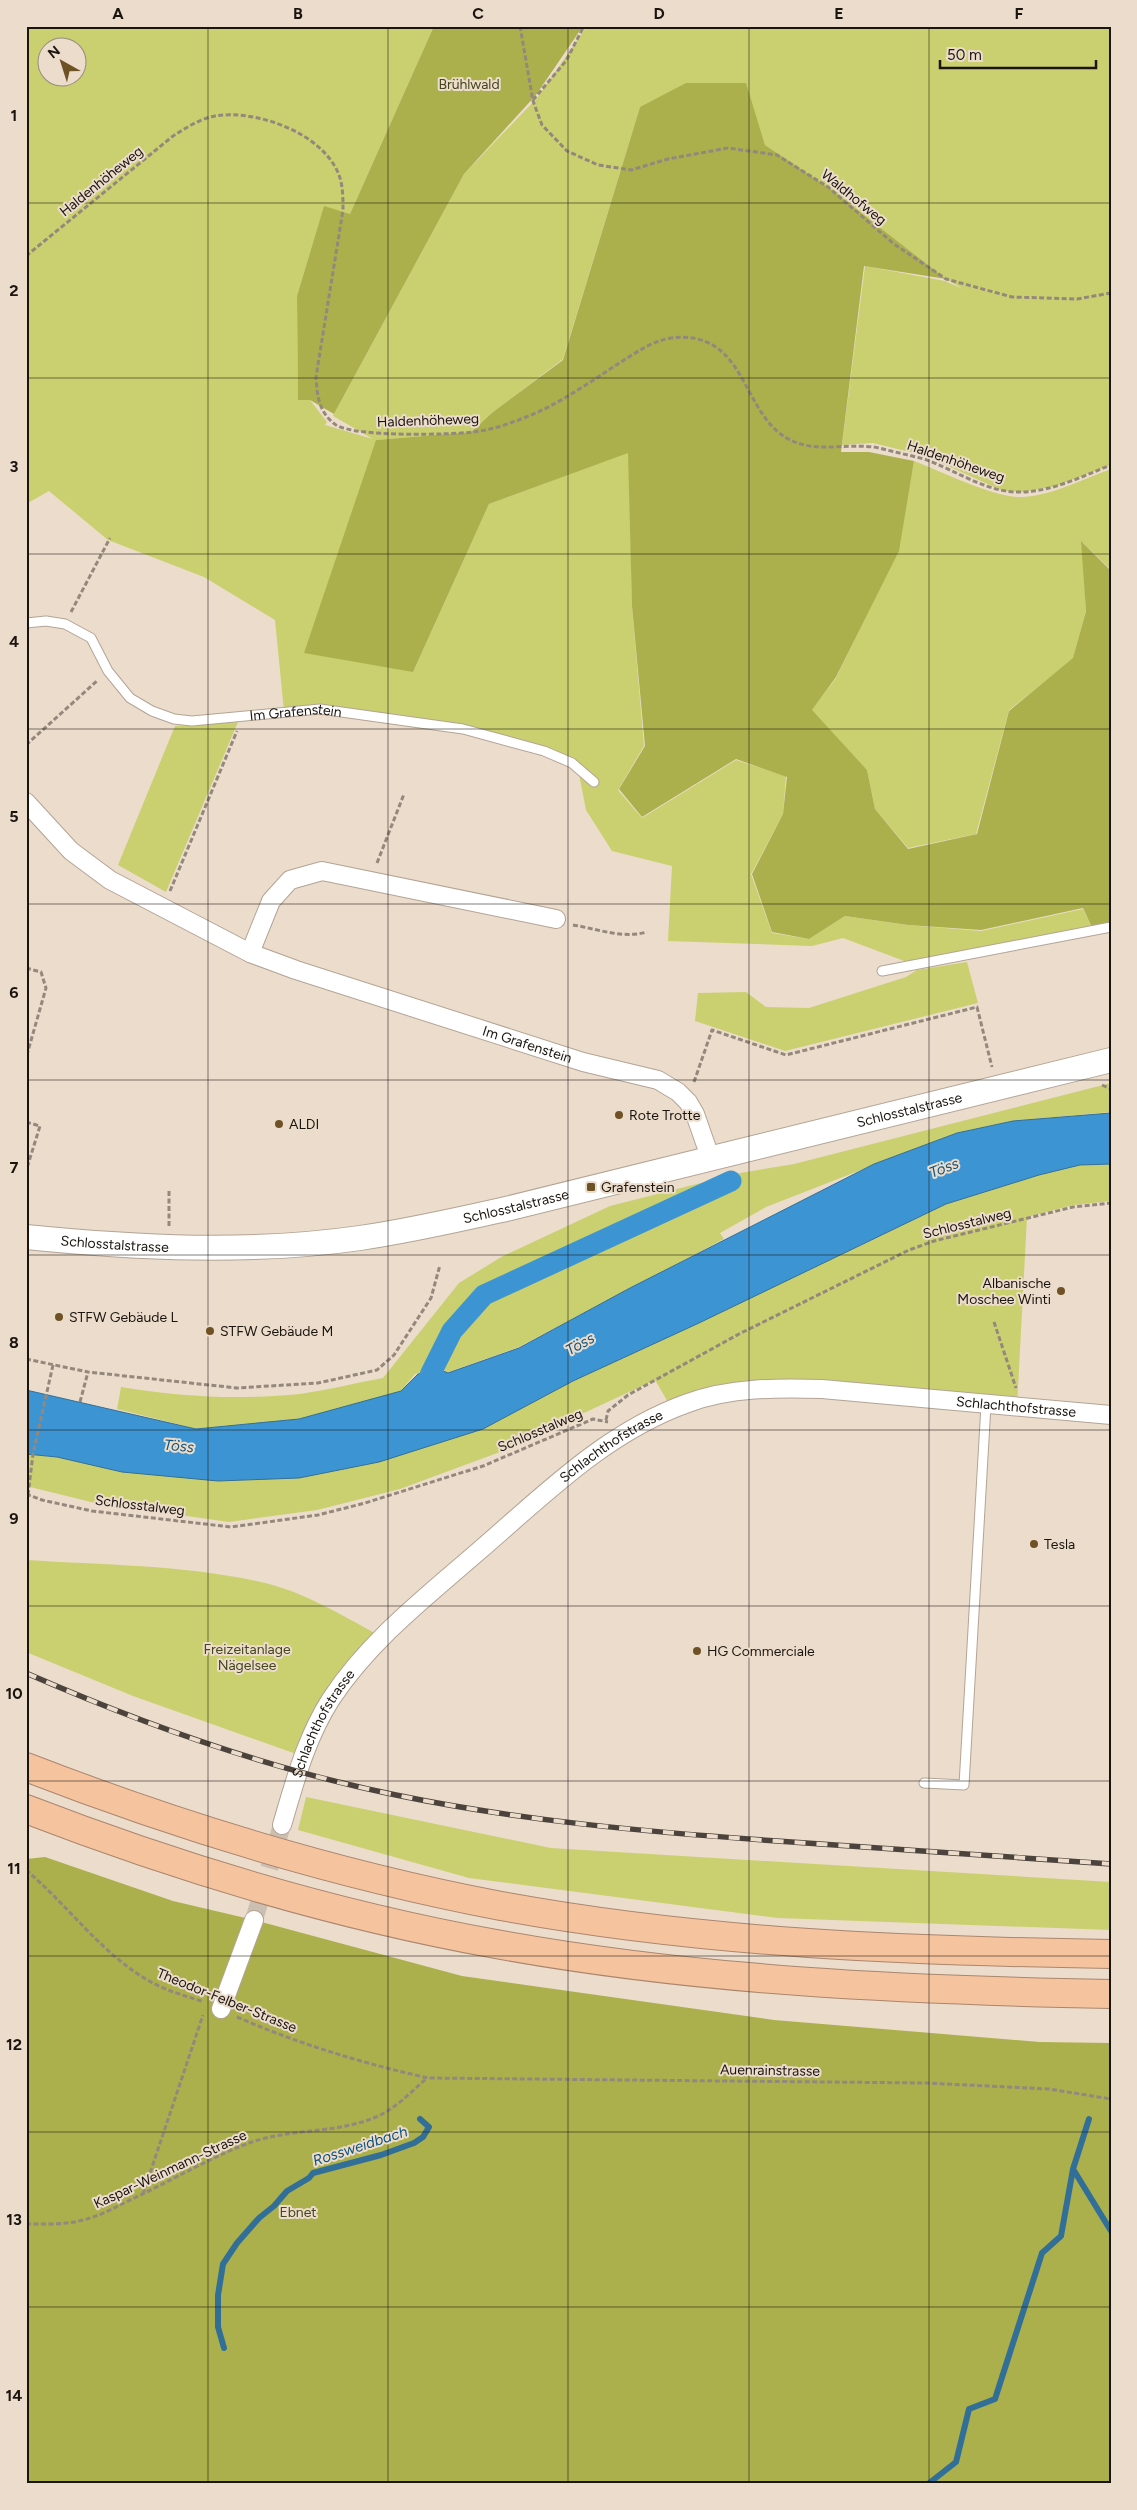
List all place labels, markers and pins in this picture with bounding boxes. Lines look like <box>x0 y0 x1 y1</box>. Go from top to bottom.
place label: Rote Trotte <box>629 1107 701 1124</box>
marker: Rote Trotte <box>613 1109 625 1121</box>
place label: ALDI <box>289 1116 319 1133</box>
marker: ALDI <box>273 1118 285 1130</box>
place label: Grafenstein <box>601 1179 675 1196</box>
marker: Grafenstein <box>585 1181 597 1193</box>
place label: Albanische Moschee Winti <box>957 1275 1051 1308</box>
marker: Albanische Moschee Winti <box>1055 1285 1067 1297</box>
place label: STFW Gebäude L <box>69 1309 179 1326</box>
marker: STFW Gebäude L <box>53 1311 65 1323</box>
place label: STFW Gebäude M <box>220 1323 333 1340</box>
marker: STFW Gebäude M <box>204 1325 216 1337</box>
place label: Tesla <box>1044 1536 1075 1553</box>
marker: Tesla <box>1028 1538 1040 1550</box>
place label: HG Commerciale <box>707 1643 815 1660</box>
marker: HG Commerciale <box>691 1645 703 1657</box>

